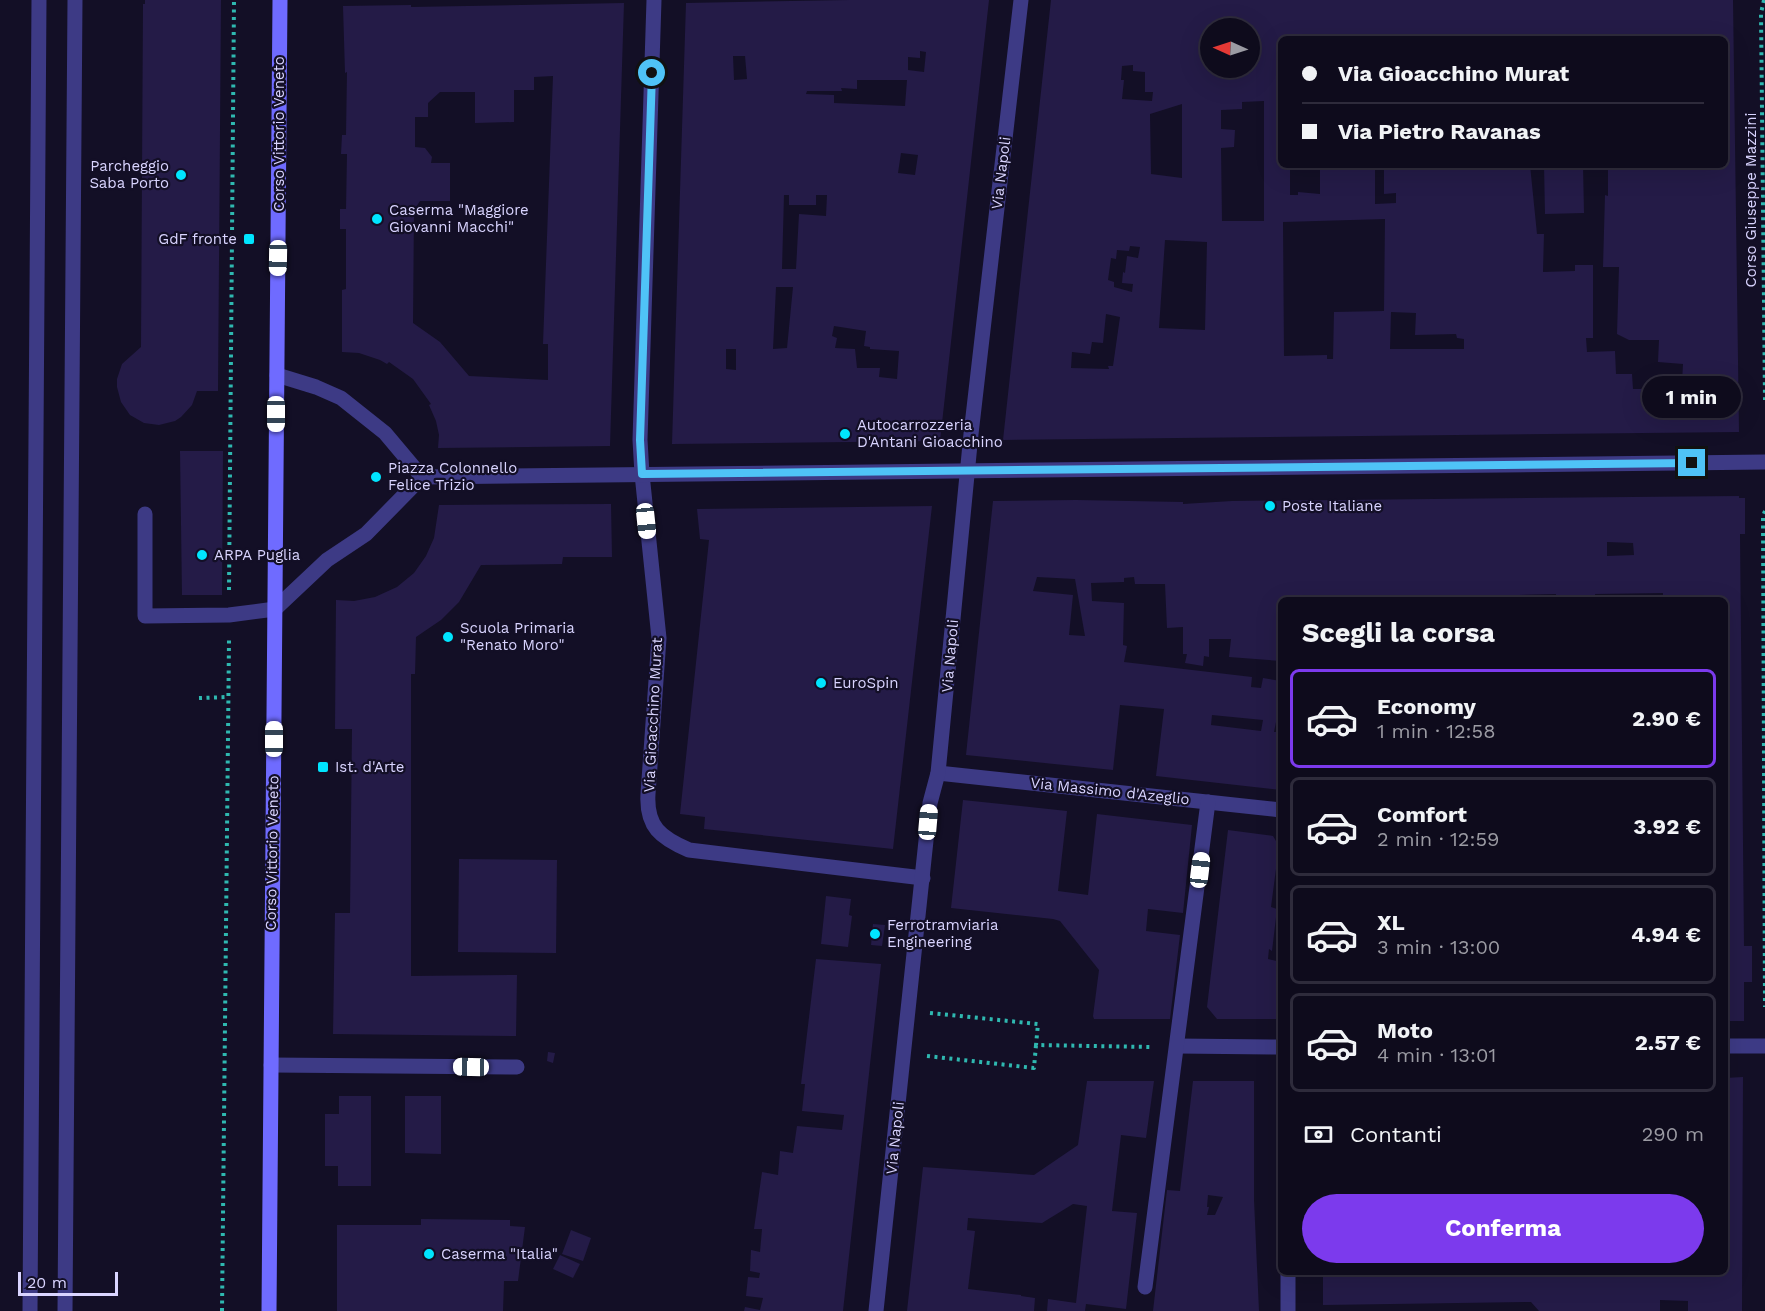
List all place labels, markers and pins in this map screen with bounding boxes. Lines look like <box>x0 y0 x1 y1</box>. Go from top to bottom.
place label: Parcheggio Saba Porto <box>89 157 169 192</box>
marker: Parcheggio Saba Porto <box>174 168 188 182</box>
place label: Caserma "Maggiore Giovanni Macchi" <box>389 201 529 236</box>
marker: Caserma "Maggiore Giovanni Macchi" <box>370 212 384 226</box>
place label: GdF fronte <box>158 230 237 248</box>
marker: GdF fronte <box>242 232 256 246</box>
place label: Autocarrozzeria D'Antani Gioacchino <box>857 416 1003 451</box>
marker: Autocarrozzeria D'Antani Gioacchino <box>838 427 852 441</box>
place label: Piazza Colonnello Felice Trizio <box>388 459 517 494</box>
marker: Piazza Colonnello Felice Trizio <box>369 470 383 484</box>
place label: Poste Italiane <box>1282 497 1382 515</box>
marker: Poste Italiane <box>1263 499 1277 513</box>
place label: ARPA Puglia <box>214 546 301 564</box>
marker: ARPA Puglia <box>195 548 209 562</box>
place label: Scuola Primaria "Renato Moro" <box>460 619 575 654</box>
marker: Scuola Primaria "Renato Moro" <box>441 630 455 644</box>
place label: EuroSpin <box>833 674 899 692</box>
marker: EuroSpin <box>814 676 828 690</box>
place label: Ist. d'Arte <box>335 758 405 776</box>
marker: Ist. d'Arte <box>316 760 330 774</box>
place label: Ferrotramviaria Engineering <box>887 916 999 951</box>
marker: Ferrotramviaria Engineering <box>868 927 882 941</box>
place label: Caserma "Italia" <box>441 1245 558 1263</box>
marker: Caserma "Italia" <box>422 1247 436 1261</box>

